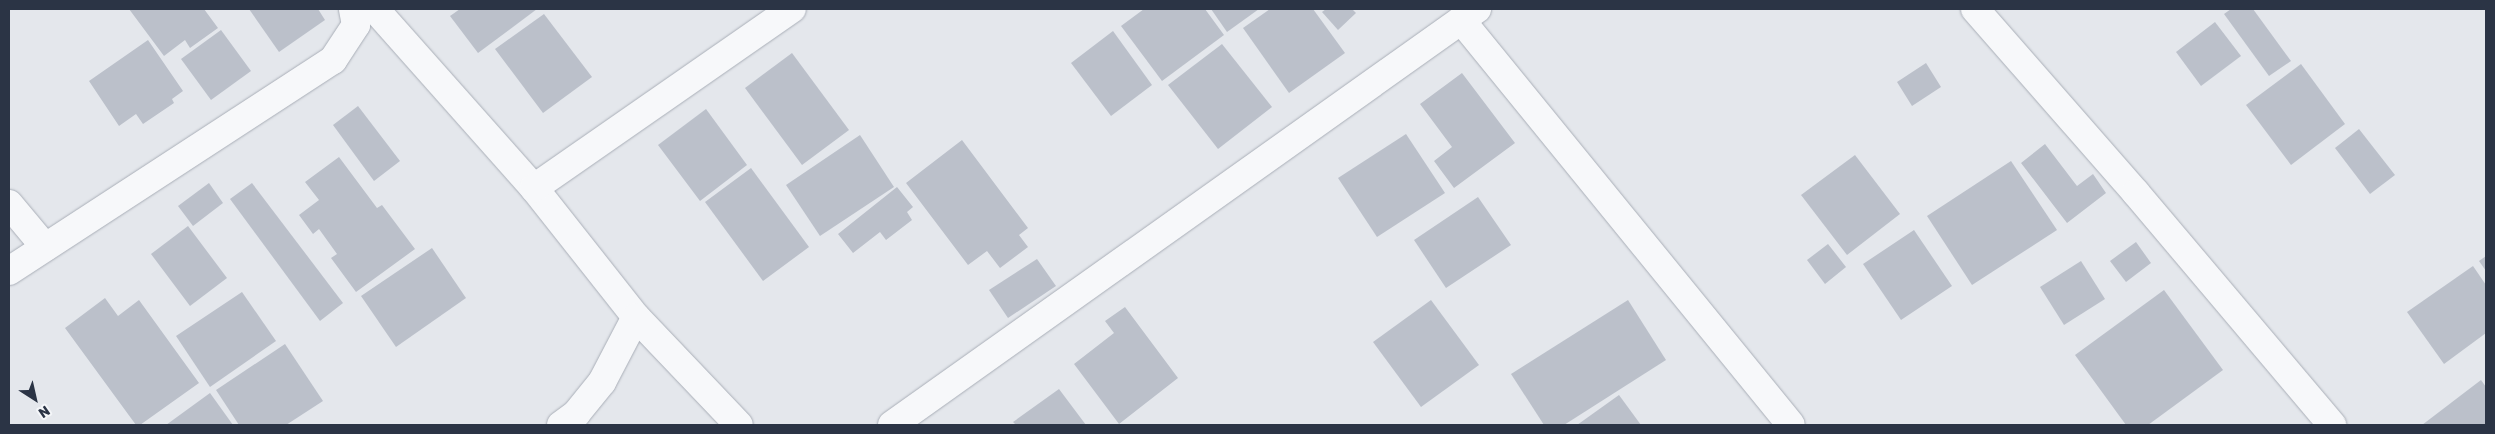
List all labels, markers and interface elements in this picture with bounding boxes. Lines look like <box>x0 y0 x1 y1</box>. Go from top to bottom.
north arrow <box>10 374 60 424</box>
text: N <box>35 402 53 422</box>

